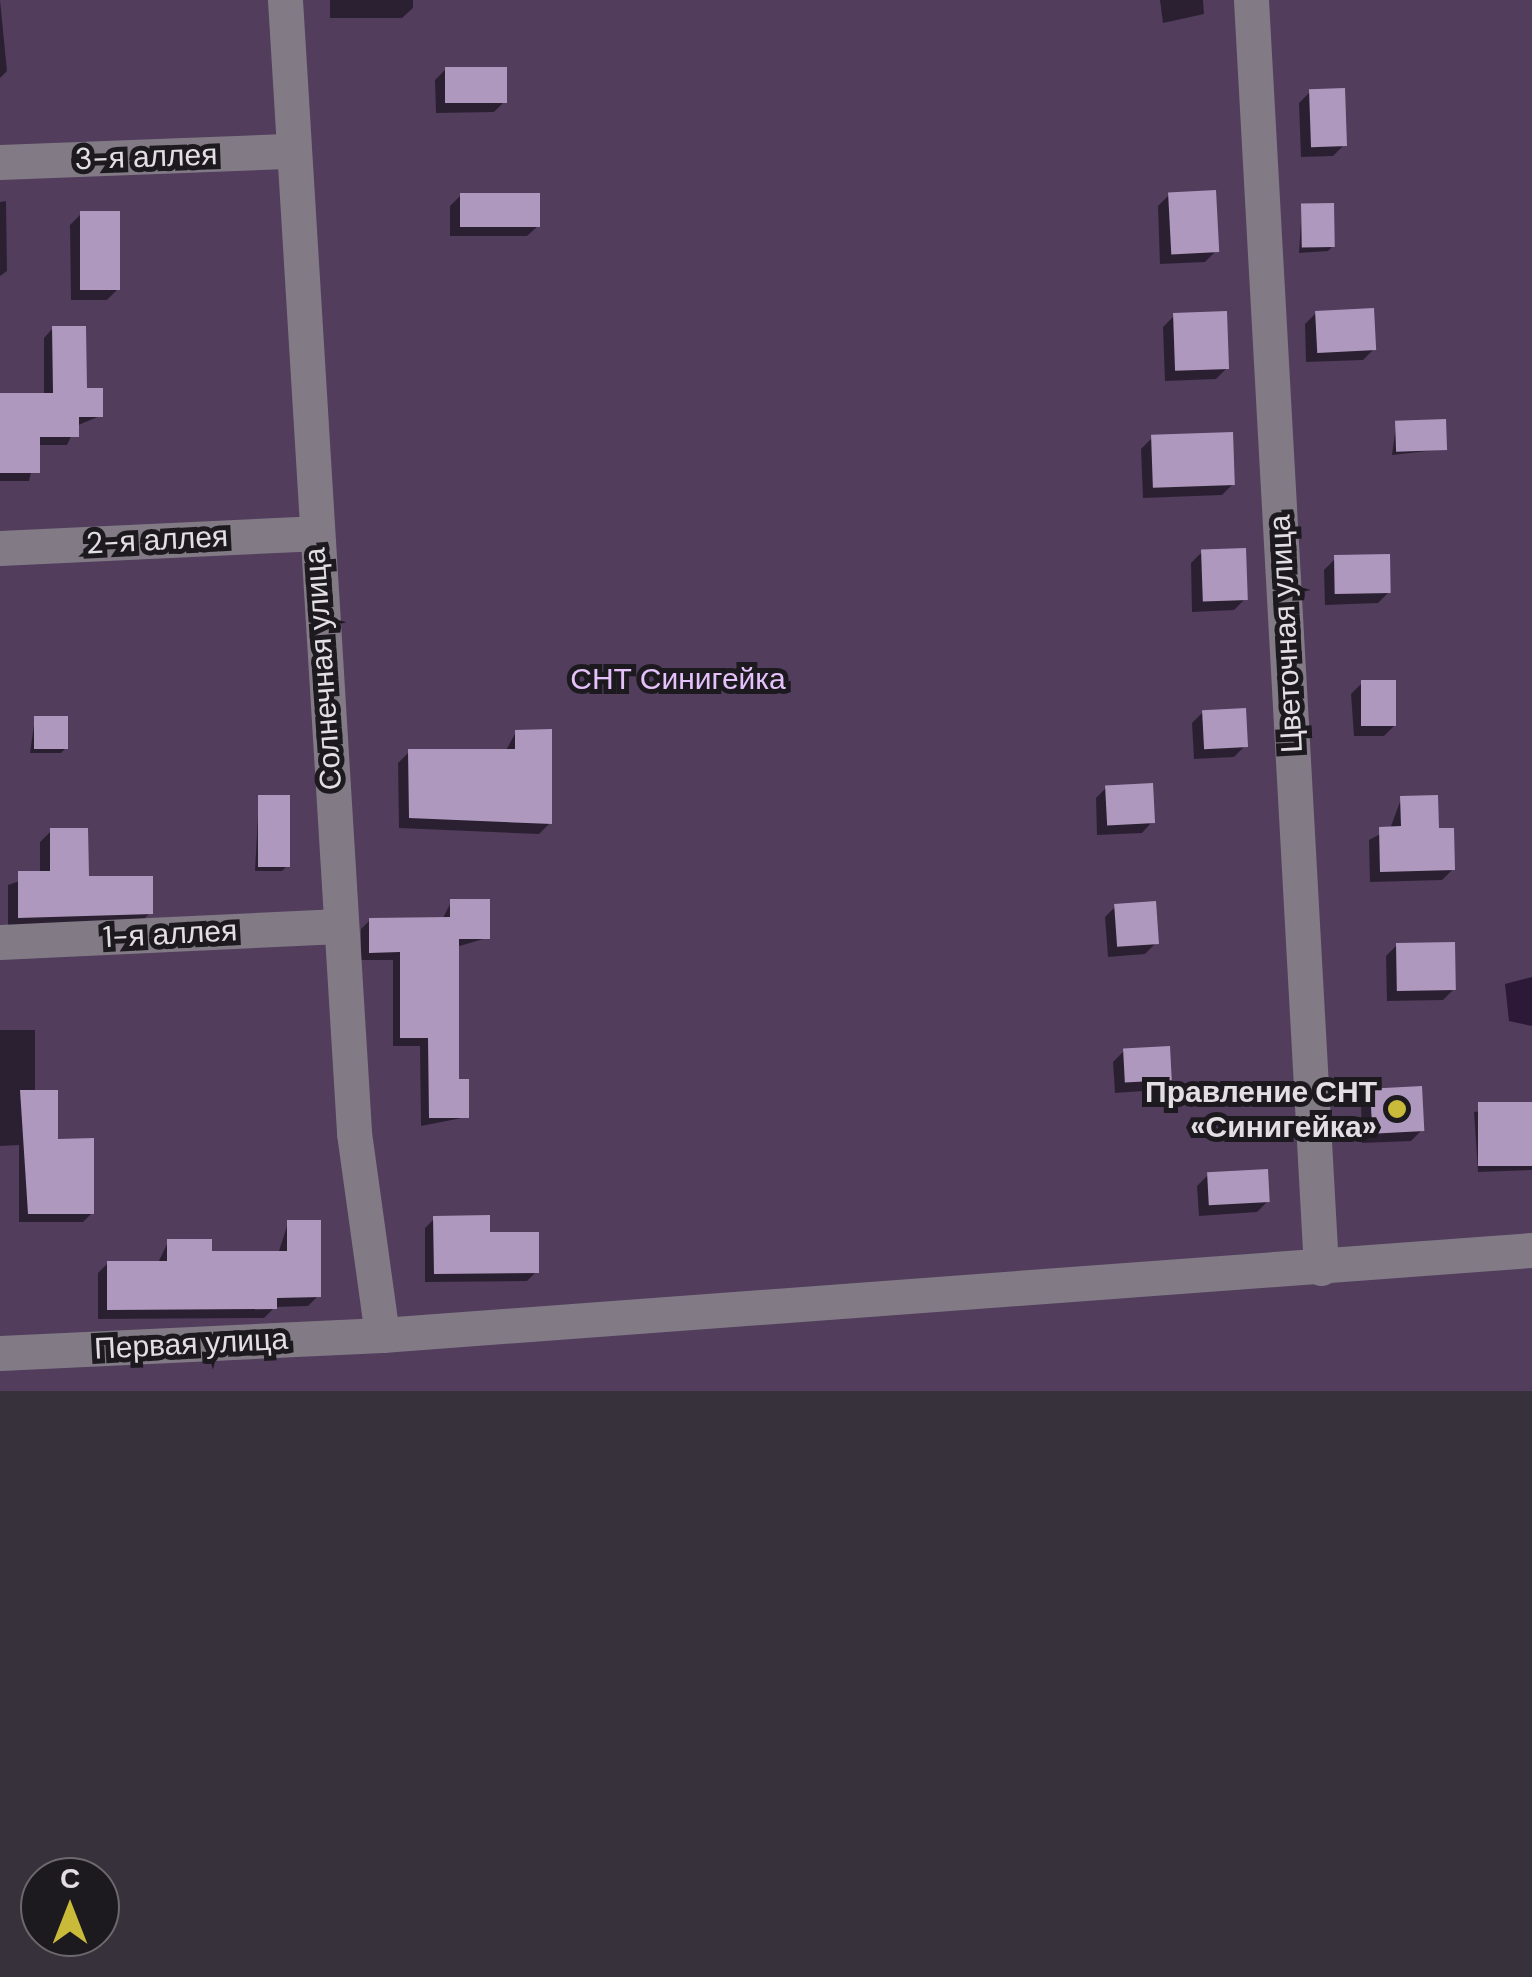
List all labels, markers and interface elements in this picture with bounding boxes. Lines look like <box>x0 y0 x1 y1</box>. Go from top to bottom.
street label: 3-я аллея <box>74 137 218 177</box>
street label: Цветочная улица <box>1262 514 1310 754</box>
street label: 2-я аллея <box>85 518 229 562</box>
street label: Солнечная улица <box>297 547 349 791</box>
park label: СНТ Синигейка <box>570 661 786 697</box>
street label: 1-я аллея <box>102 913 238 955</box>
place label: Правление СНТ «Синигейка» <box>1145 1074 1377 1144</box>
marker: Правление СНТ «Синигейка» <box>1386 1098 1408 1120</box>
street label: Первая улица <box>93 1321 289 1367</box>
north arrow <box>20 1857 120 1957</box>
text: С <box>60 1860 80 1897</box>

